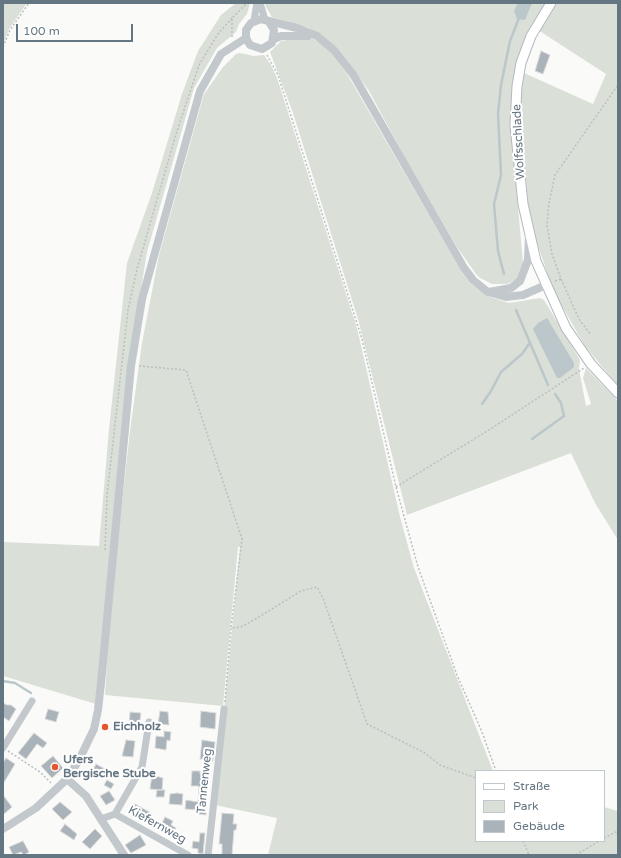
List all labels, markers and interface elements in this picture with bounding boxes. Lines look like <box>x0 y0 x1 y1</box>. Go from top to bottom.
scale bar <box>18 16 135 42</box>
text: 100 m <box>23 24 60 38</box>
street label: Wolfsschlade <box>510 104 528 180</box>
place label: Eichholz <box>113 720 161 734</box>
marker: Eichholz <box>100 722 110 732</box>
street label: Tannenweg <box>194 748 216 814</box>
place label: Ufers Bergische Stube <box>63 753 156 781</box>
marker: Ufers Bergische Stube <box>50 762 60 772</box>
legend <box>475 770 605 842</box>
text: Straße <box>513 779 550 793</box>
text: Park <box>513 799 539 813</box>
street label: Kiefernweg <box>125 803 189 847</box>
text: Gebäude <box>513 819 565 833</box>

